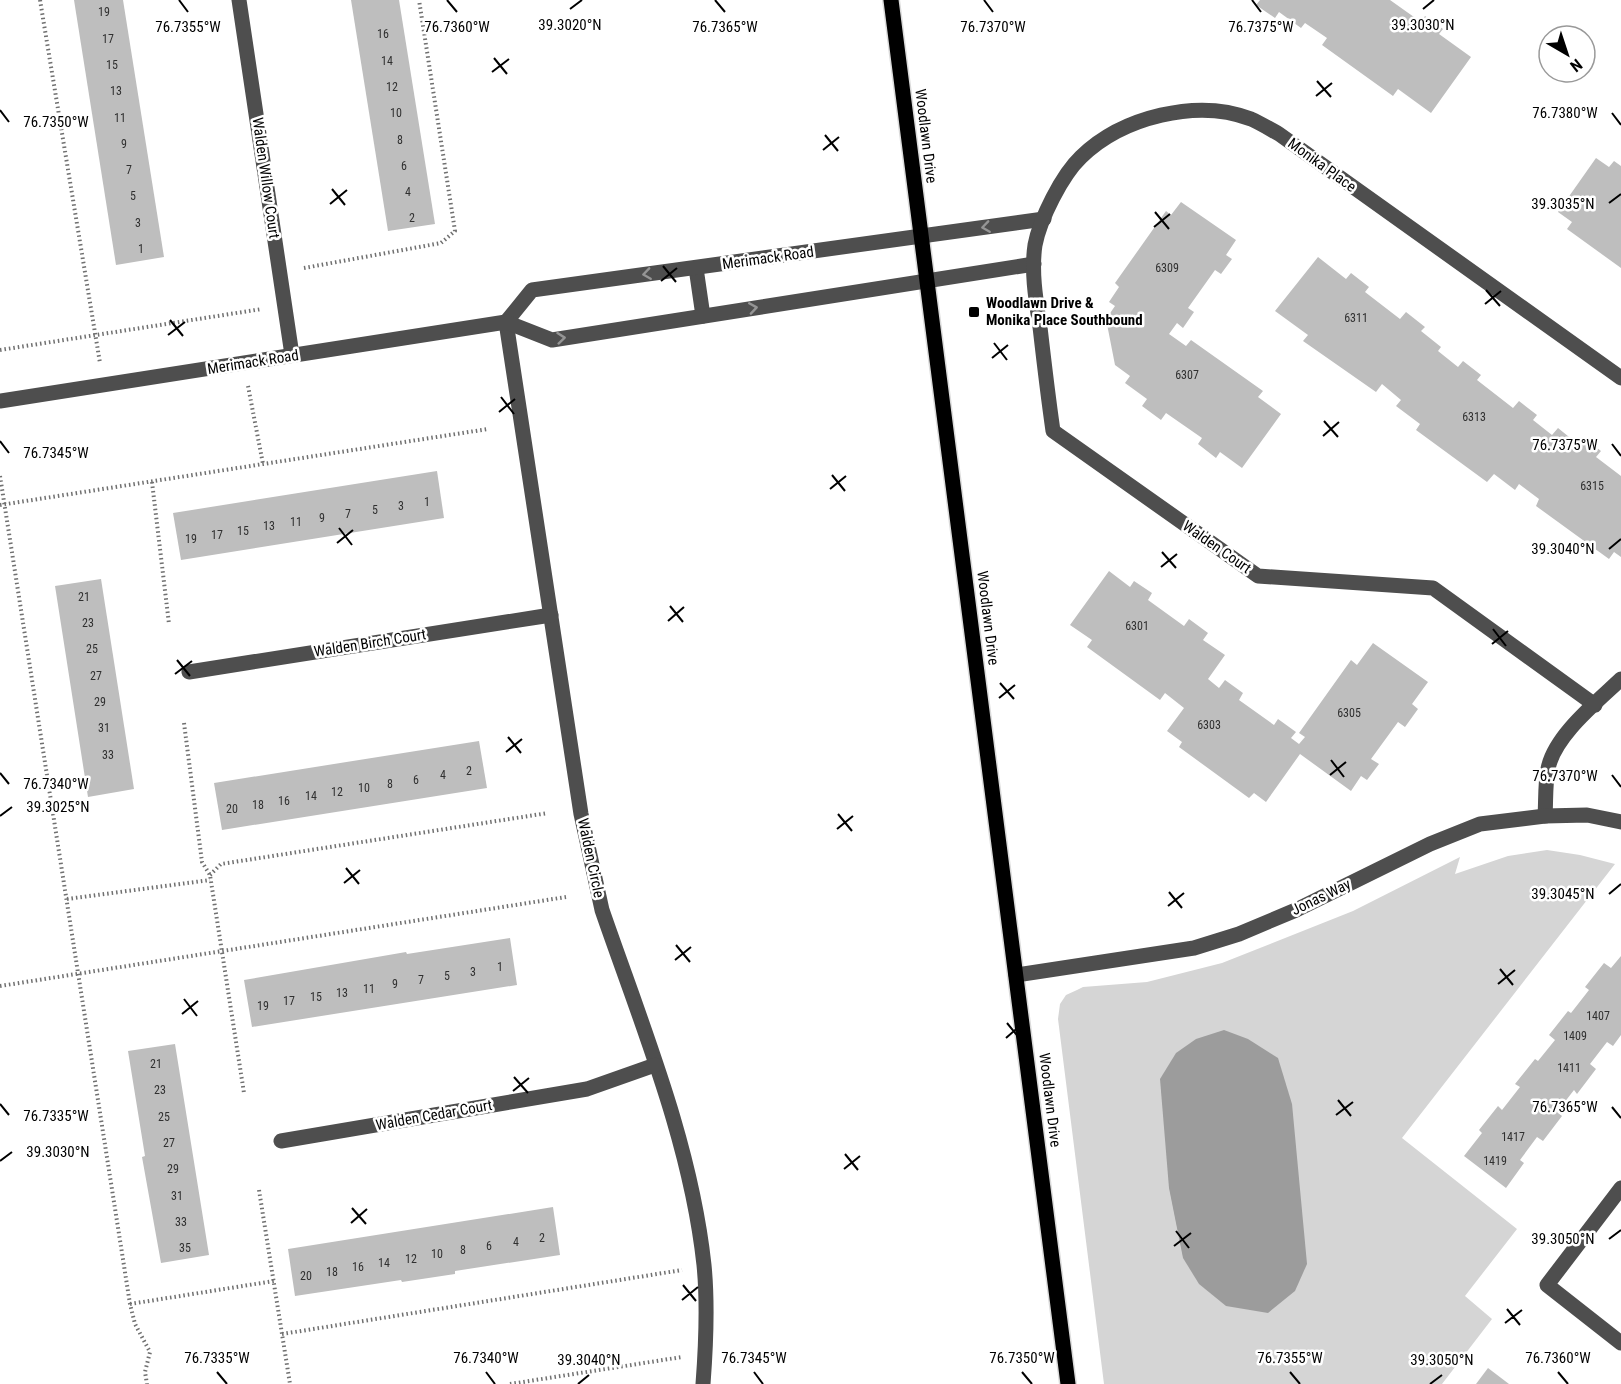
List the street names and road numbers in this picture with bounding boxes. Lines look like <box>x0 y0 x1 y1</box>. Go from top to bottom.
street label: Woodlawn Drive <box>911 88 941 184</box>
street label: Walden Willow Court <box>249 116 283 240</box>
street label: Monika Place <box>1284 134 1360 196</box>
street label: Merimack Road <box>721 243 815 273</box>
street label: Merimack Road <box>206 346 300 378</box>
street label: Walden Court <box>1179 517 1255 577</box>
street label: Woodlawn Drive <box>973 570 1003 666</box>
street label: Walden Birch Court <box>313 625 427 661</box>
street label: Walden Circle <box>574 817 608 899</box>
street label: Jonas Way <box>1288 875 1354 919</box>
street label: Woodlawn Drive <box>1035 1052 1065 1148</box>
street label: Walden Cedar Court <box>374 1096 494 1134</box>

